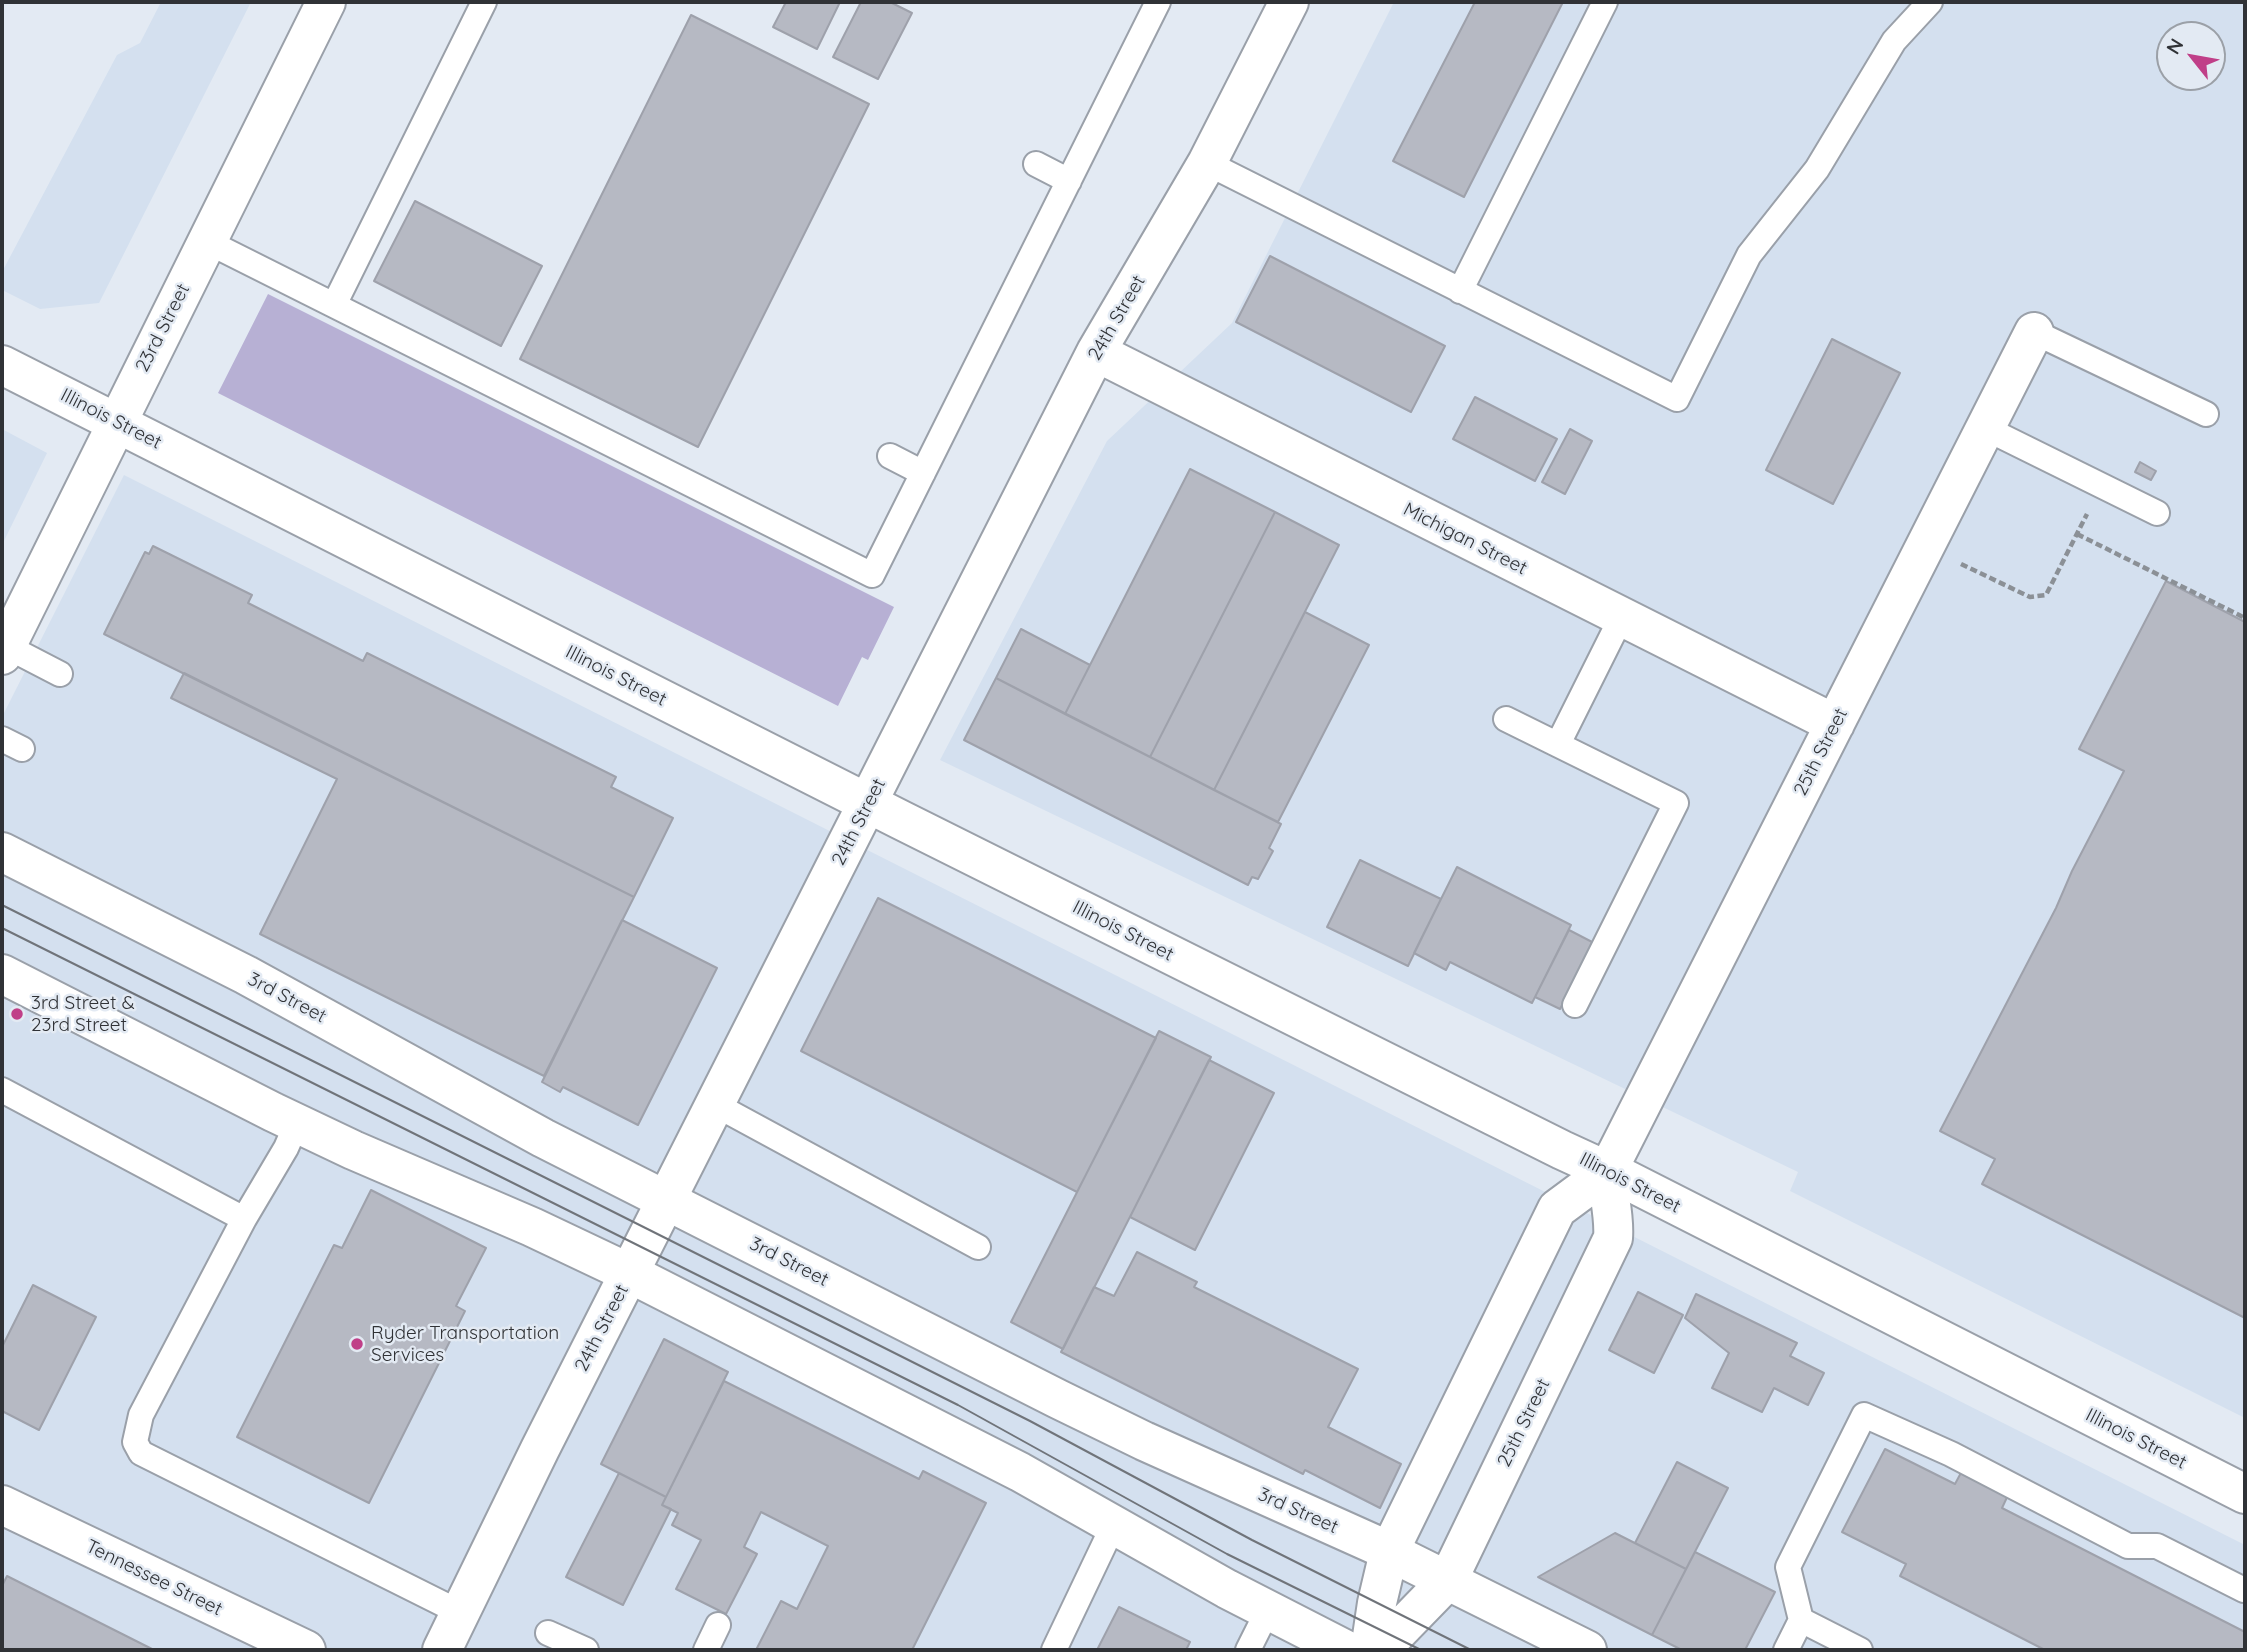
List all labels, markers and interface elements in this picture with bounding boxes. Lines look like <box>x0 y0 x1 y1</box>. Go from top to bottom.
north arrow <box>2156 21 2226 91</box>
text: N <box>2161 34 2189 58</box>
street label: 24th Street <box>1083 271 1151 365</box>
street label: 23rd Street <box>131 280 195 376</box>
street label: Illinois Street <box>57 384 165 454</box>
street label: Michigan Street <box>1399 498 1531 580</box>
street label: Illinois Street <box>562 641 670 711</box>
street label: 25th Street <box>1789 704 1853 800</box>
street label: 24th Street <box>827 775 891 869</box>
street label: Illinois Street <box>1069 896 1177 966</box>
street label: 3rd Street <box>244 968 330 1028</box>
place label: 3rd Street & 23rd Street <box>31 992 135 1036</box>
marker: 3rd Street & 23rd Street <box>9 1006 25 1022</box>
street label: Illinois Street <box>1576 1148 1684 1218</box>
street label: 3rd Street <box>746 1232 832 1292</box>
street label: 24th Street <box>570 1281 634 1375</box>
place label: Ryder Transportation Services <box>371 1322 559 1366</box>
marker: Ryder Transportation Services <box>349 1336 365 1352</box>
street label: 25th Street <box>1493 1375 1555 1471</box>
street label: Illinois Street <box>2082 1404 2190 1474</box>
street label: 3rd Street <box>1254 1483 1342 1539</box>
street label: Tennessee Street <box>82 1535 226 1621</box>

